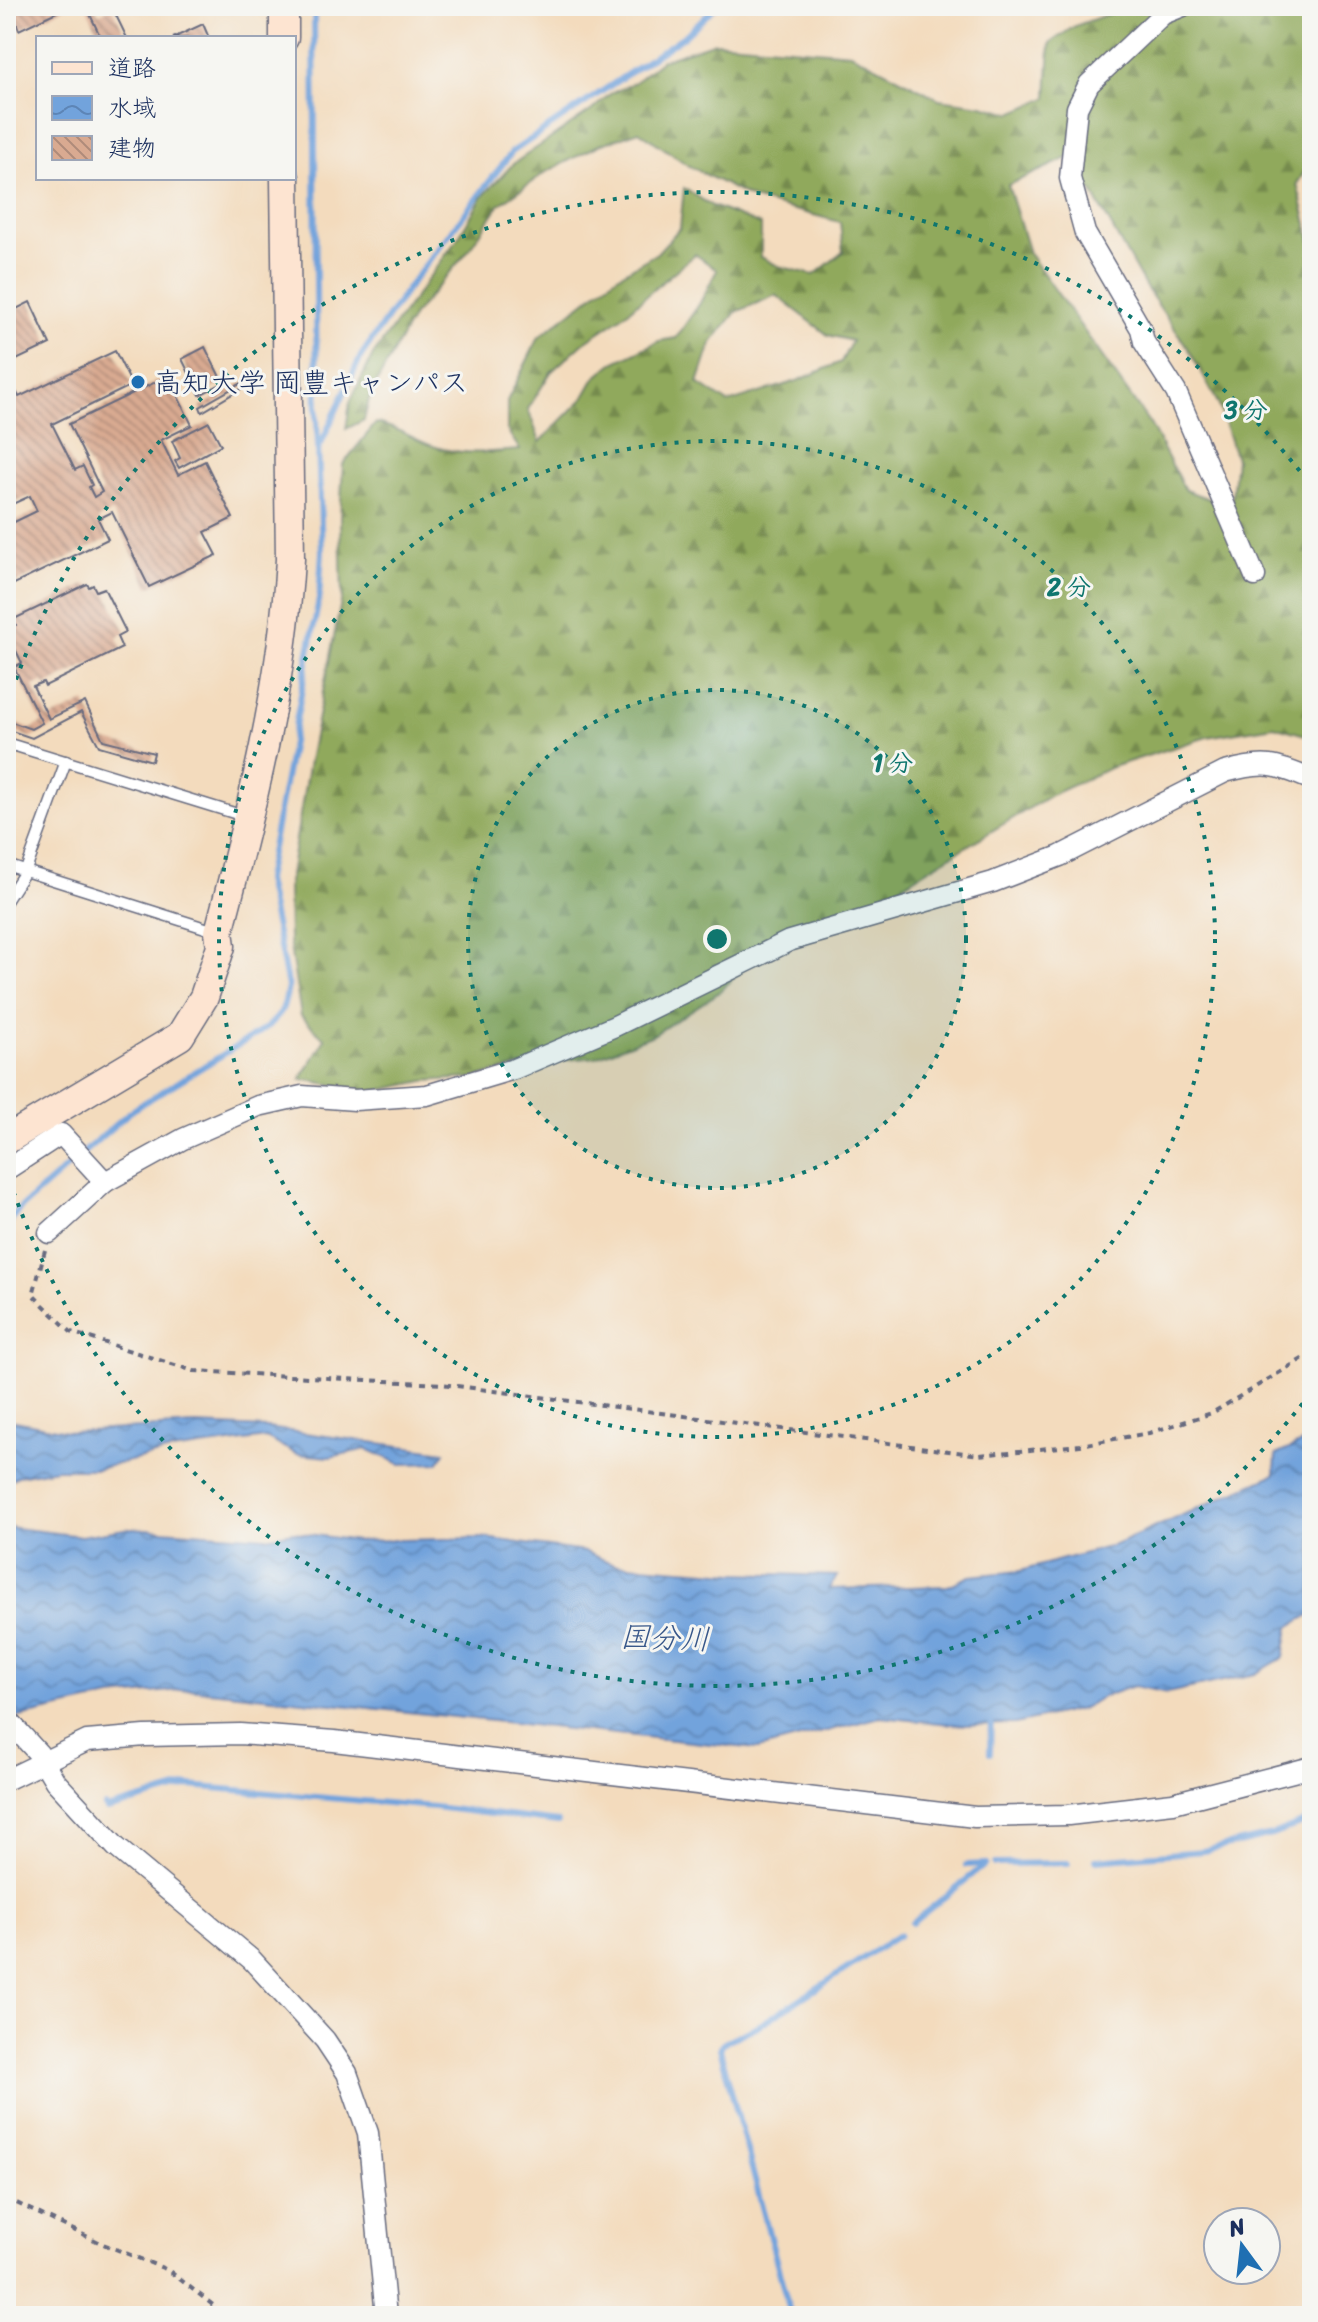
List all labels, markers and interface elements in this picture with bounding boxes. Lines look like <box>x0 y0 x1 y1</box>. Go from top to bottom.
legend <box>36 36 296 180</box>
text: 道路 <box>108 47 156 89</box>
text: 水域 <box>108 87 156 129</box>
text: 建物 <box>108 127 156 169</box>
place label: 高知大学 岡豊キャンパス <box>154 358 468 407</box>
marker: 高知大学 岡豊キャンパス <box>129 373 147 391</box>
text: 3 分 <box>1223 389 1268 431</box>
text: 2 分 <box>1046 566 1091 608</box>
text: 1 分 <box>873 742 913 784</box>
centre of rings <box>703 925 731 953</box>
water label: 国分川 <box>619 1609 711 1667</box>
north arrow <box>1202 2206 1282 2286</box>
text: N <box>1224 2206 1250 2248</box>

